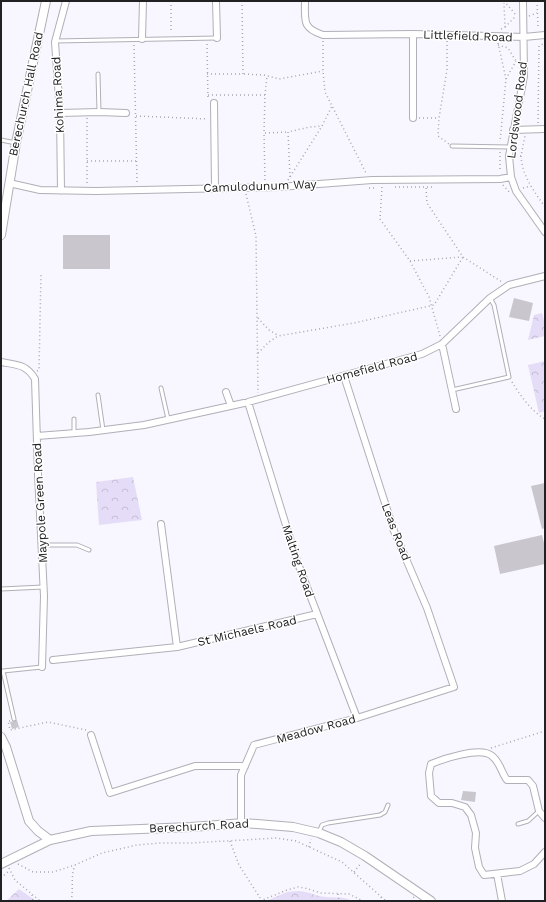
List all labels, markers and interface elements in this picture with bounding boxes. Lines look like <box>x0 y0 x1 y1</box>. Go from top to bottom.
street label: Littlefield Road <box>423 27 513 45</box>
street label: Berechurch Hall Road <box>6 31 46 157</box>
street label: Kohima Road <box>49 56 67 134</box>
street label: Lordswood Road <box>504 61 530 159</box>
street label: Camulodunum Way <box>203 177 318 195</box>
street label: Homefield Road <box>325 349 419 387</box>
street label: Maypole Green Road <box>30 443 50 563</box>
street label: Leas Road <box>379 501 413 563</box>
street label: Malting Road <box>279 523 317 599</box>
street label: St Michaels Road <box>196 613 298 649</box>
street label: Meadow Road <box>275 712 357 746</box>
street label: Berechurch Road <box>149 816 249 836</box>

